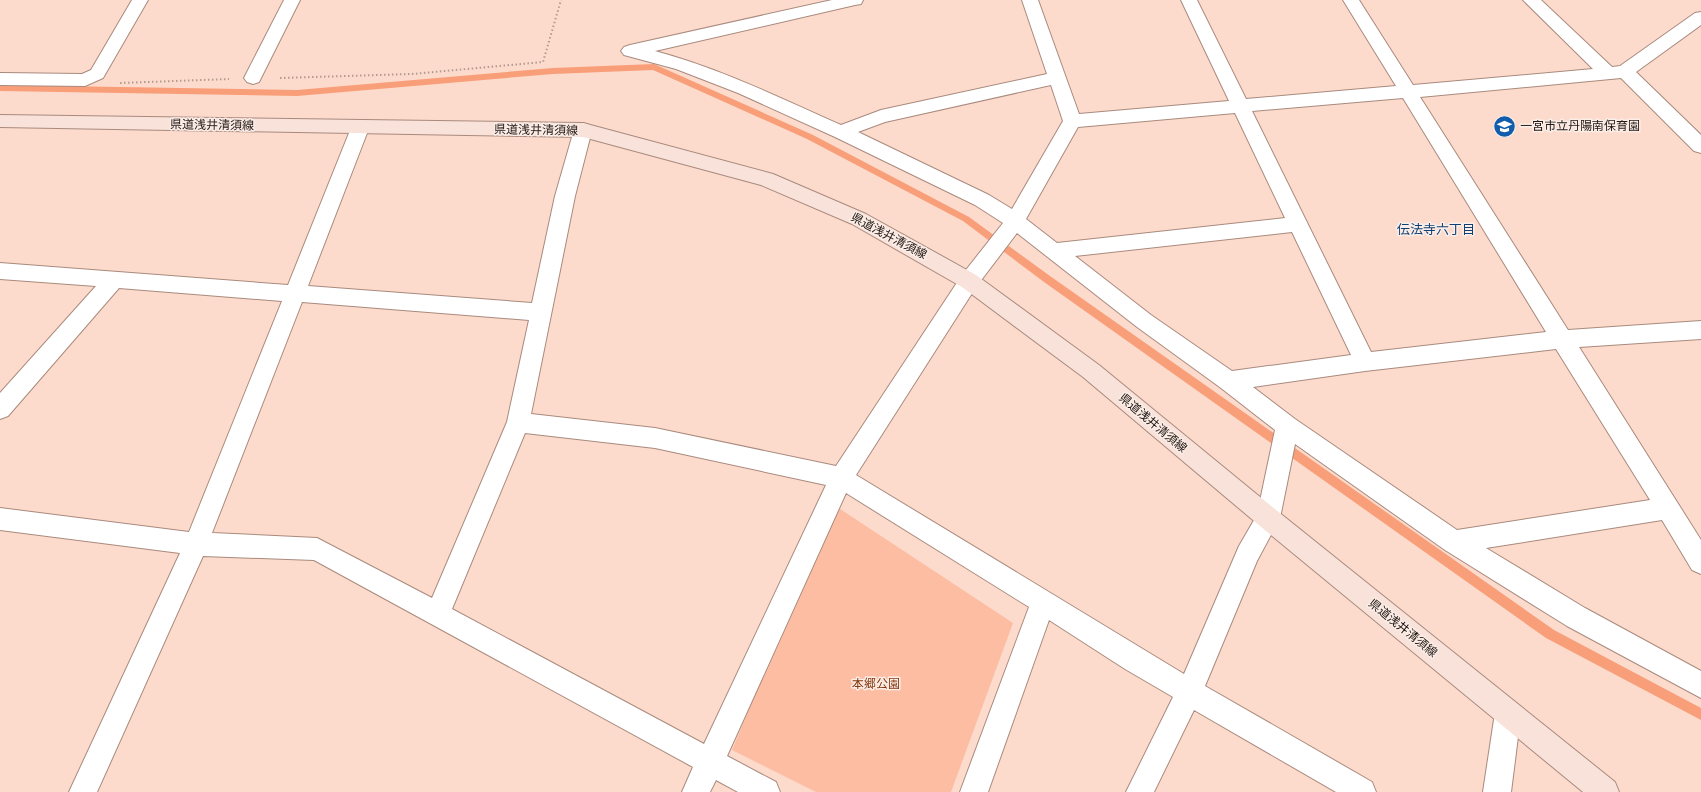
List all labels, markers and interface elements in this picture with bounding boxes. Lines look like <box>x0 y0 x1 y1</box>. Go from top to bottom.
school or university icon: 一宮市立丹陽南保育園 <box>1492 113 1518 139</box>
street label: 県道浅井清須線 <box>170 116 254 132</box>
place label: 一宮市立丹陽南保育園 <box>1520 118 1640 132</box>
street label: 県道浅井清須線 <box>494 121 578 137</box>
street label: 県道浅井清須線 <box>849 209 930 261</box>
district label: 伝法寺六丁目 <box>1397 221 1475 237</box>
street label: 県道浅井清須線 <box>1117 390 1190 455</box>
street label: 県道浅井清須線 <box>1367 595 1441 659</box>
park label: 本郷公園 <box>852 676 900 690</box>

